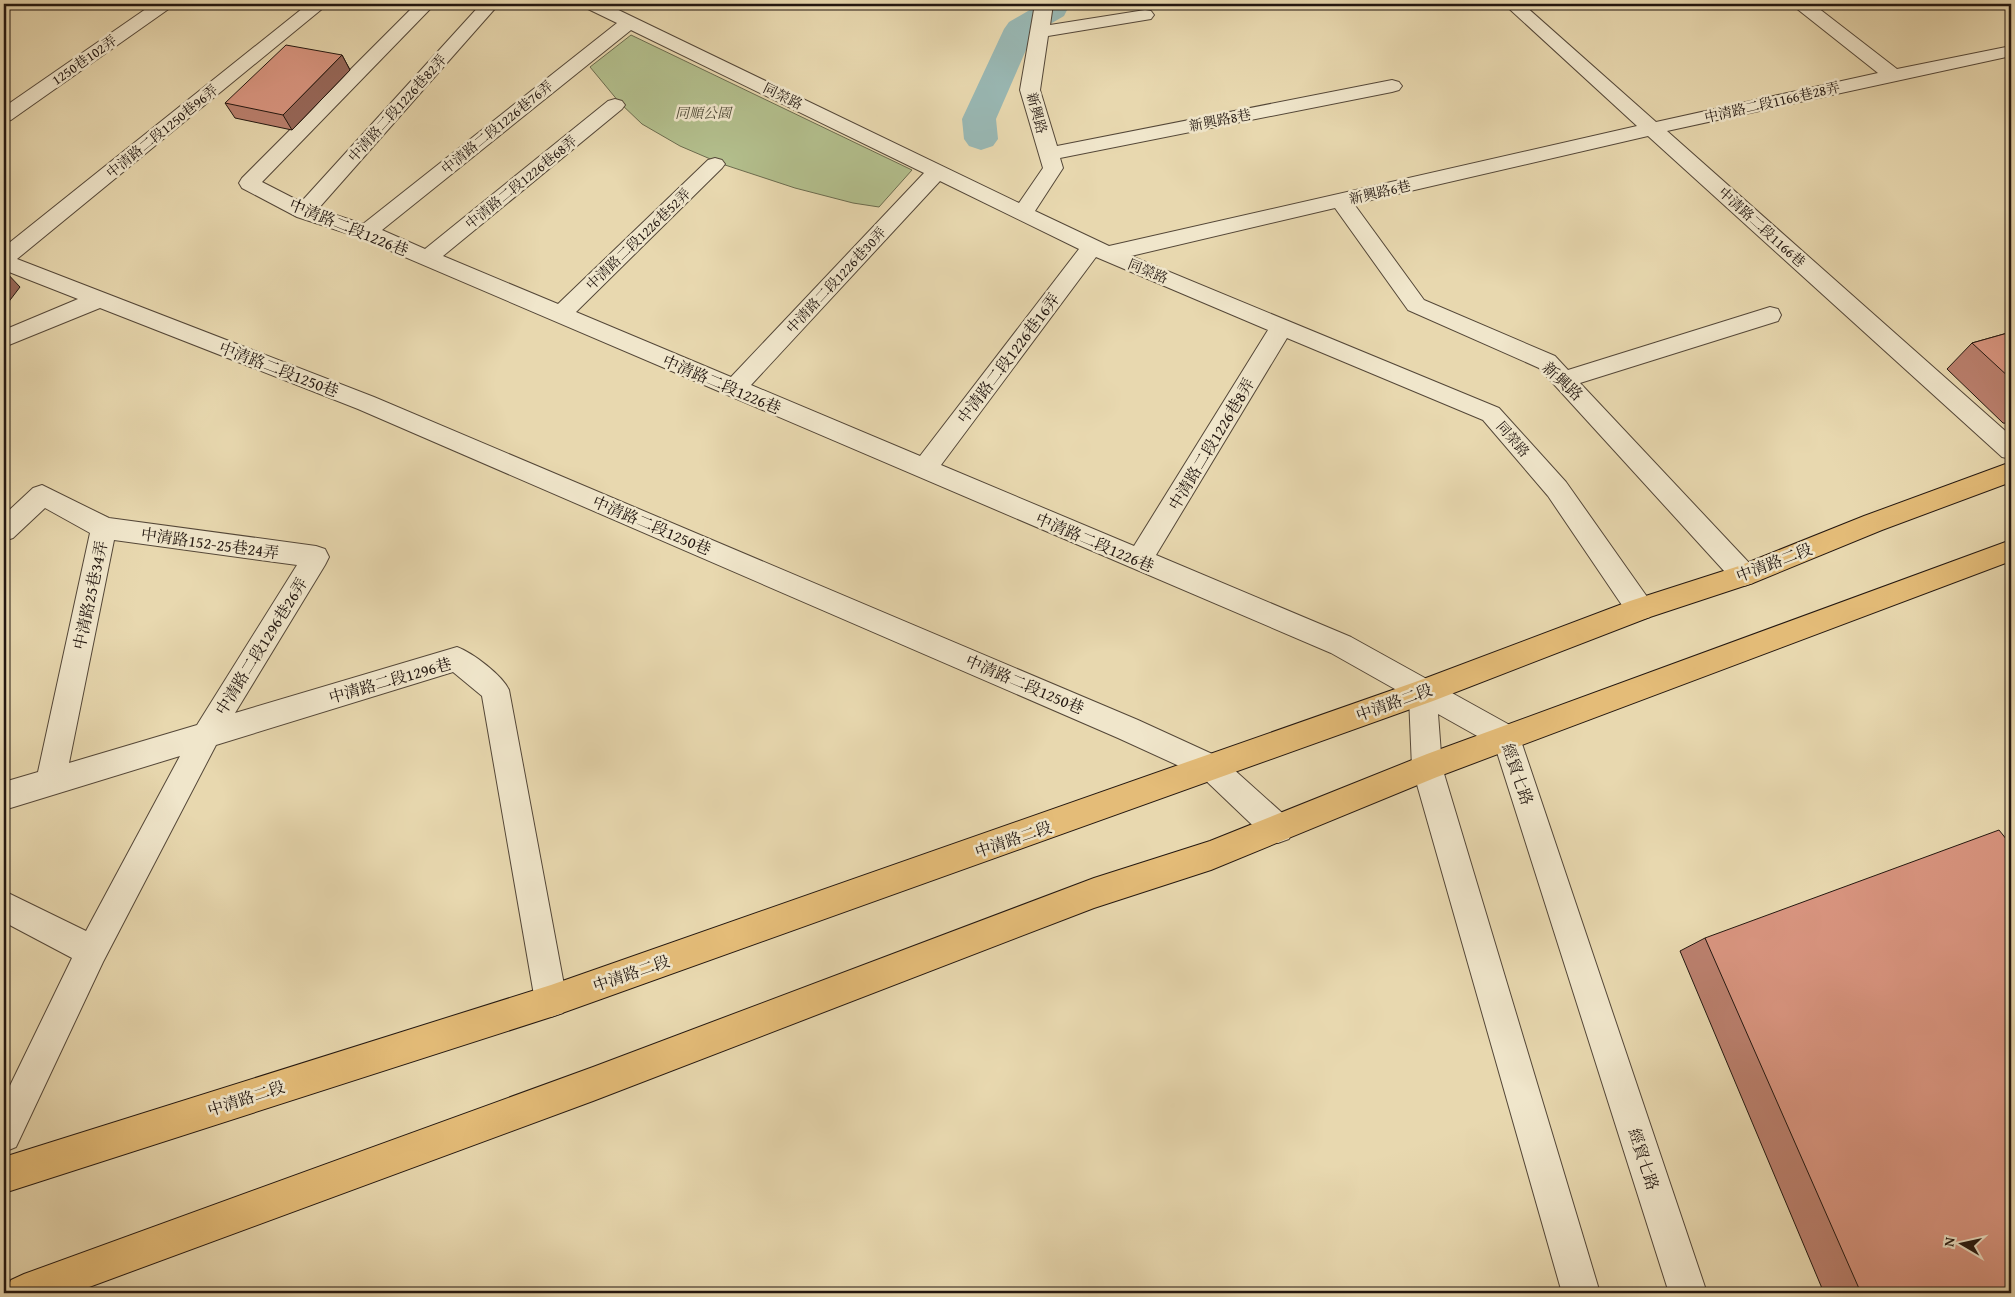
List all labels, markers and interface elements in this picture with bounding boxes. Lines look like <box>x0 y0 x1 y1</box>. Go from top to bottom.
street label: 1250巷102弄 <box>47 30 121 90</box>
street label: 中清路二段1226巷82弄 <box>343 50 451 166</box>
street label: 中清路二段1226巷76弄 <box>437 76 557 178</box>
street label: 中清路二段1166巷28弄 <box>1702 77 1842 127</box>
street label: 同榮路 <box>760 78 806 114</box>
street label: 中清路二段1250巷96弄 <box>102 80 222 182</box>
street label: 新興路 <box>1022 90 1052 136</box>
park label: 同順公園 <box>675 103 733 123</box>
street label: 新興路8巷 <box>1187 104 1253 136</box>
street label: 中清路二段1226巷68弄 <box>461 131 581 233</box>
street label: 新興路6巷 <box>1347 175 1413 209</box>
street label: 中清路二段1166巷 <box>1714 182 1810 272</box>
street label: 中清路二段1226巷52弄 <box>581 184 695 294</box>
street label: 中清路二段1226巷 <box>286 192 412 262</box>
street label: 中清路二段1226巷30弄 <box>781 223 891 337</box>
street label: 同榮路 <box>1125 254 1171 288</box>
street label: 中清路二段1226巷16弄 <box>951 288 1065 428</box>
street label: 中清路二段1250巷 <box>215 335 343 403</box>
street label: 中清路二段1226巷 <box>659 348 785 420</box>
street label: 新興路 <box>1537 356 1589 406</box>
street label: 中清路二段1226巷8弄 <box>1162 373 1260 515</box>
street label: 同榮路 <box>1492 417 1534 461</box>
street label: 中清路二段1250巷 <box>589 489 715 561</box>
street label: 中清路二段1226巷 <box>1032 506 1158 578</box>
street label: 中清路152-25巷24弄 <box>139 521 281 565</box>
street label: 中清路二段 <box>1732 536 1816 588</box>
street label: 中清路25巷34弄 <box>67 538 113 652</box>
street label: 中清路二段1296巷26弄 <box>209 573 313 719</box>
street label: 中清路二段1250巷 <box>962 648 1088 720</box>
street label: 中清路二段1296巷 <box>326 651 454 709</box>
street label: 中清路二段 <box>1352 677 1436 727</box>
street label: 經貿七路 <box>1496 740 1540 808</box>
street label: 中清路二段 <box>971 815 1055 863</box>
street label: 中清路二段 <box>589 949 673 997</box>
street label: 中清路二段 <box>204 1074 288 1122</box>
street label: 經貿七路 <box>1623 1125 1665 1193</box>
north arrow <box>1938 1220 1988 1270</box>
text: N <box>1939 1235 1960 1248</box>

